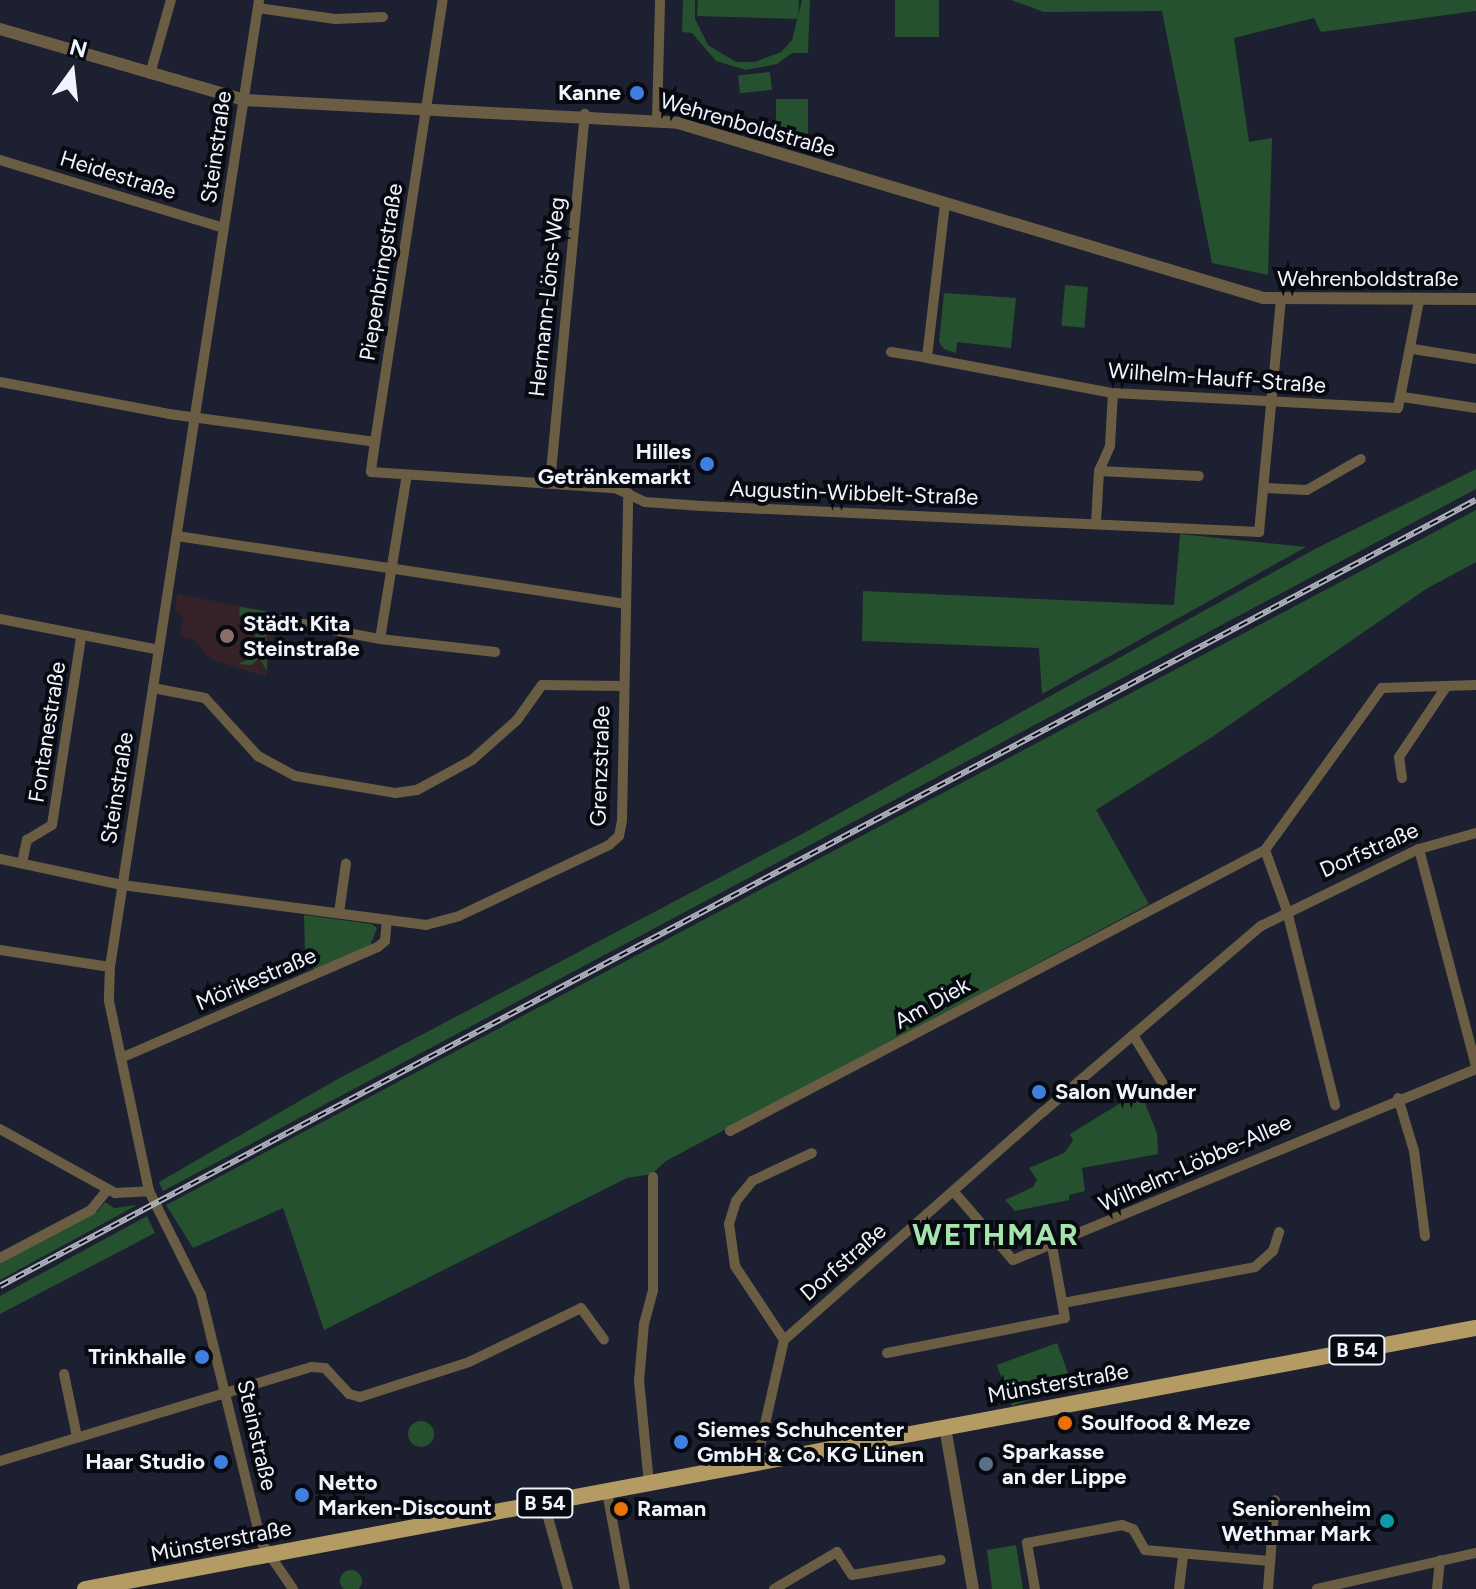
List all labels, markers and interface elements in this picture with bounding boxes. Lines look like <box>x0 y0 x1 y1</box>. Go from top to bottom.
north arrow <box>32 32 112 112</box>
text: N <box>67 33 90 64</box>
place label: Kanne <box>558 80 621 106</box>
marker: Kanne <box>628 84 646 102</box>
street label: Wehrenboldstraße <box>657 87 839 163</box>
street label: Steinstraße <box>195 89 237 205</box>
street label: Heidestraße <box>57 145 179 205</box>
street label: Piepenbringstraße <box>354 181 408 363</box>
street label: Hermann-Löns-Weg <box>523 196 571 398</box>
street label: Wehrenboldstraße <box>1277 266 1459 292</box>
street label: Wilhelm-Hauff-Straße <box>1107 357 1327 399</box>
place label: Hilles Getränkemarkt <box>538 438 691 490</box>
marker: Hilles Getränkemarkt <box>698 455 716 473</box>
street label: Augustin-Wibbelt-Straße <box>729 475 979 511</box>
place label: Städt. Kita Steinstraße <box>243 610 360 662</box>
marker: Städt. Kita Steinstraße <box>218 627 236 645</box>
street label: Fontanestraße <box>23 660 71 804</box>
street label: Grenzstraße <box>585 705 615 827</box>
street label: Steinstraße <box>95 730 139 846</box>
street label: Dorfstraße <box>1316 817 1422 883</box>
street label: Mörikestraße <box>192 942 320 1016</box>
street label: Am Diek <box>890 972 974 1034</box>
place label: Salon Wunder <box>1055 1079 1196 1105</box>
marker: Salon Wunder <box>1030 1083 1048 1101</box>
street label: Wilhelm-Löbbe-Allee <box>1095 1109 1295 1217</box>
district label: WETHMAR <box>912 1217 1080 1253</box>
street label: Dorfstraße <box>795 1218 891 1306</box>
road number: B 54 <box>1327 1334 1387 1366</box>
place label: Trinkhalle <box>88 1344 186 1370</box>
marker: Trinkhalle <box>193 1348 211 1366</box>
street label: Münsterstraße <box>985 1358 1131 1408</box>
street label: Steinstraße <box>231 1377 283 1493</box>
place label: Soulfood & Meze <box>1081 1410 1251 1436</box>
marker: Soulfood & Meze <box>1056 1414 1074 1432</box>
place label: Siemes Schuhcenter GmbH & Co. KG Lünen <box>697 1416 924 1468</box>
marker: Siemes Schuhcenter GmbH & Co. KG Lünen <box>672 1433 690 1451</box>
place label: Sparkasse an der Lippe <box>1002 1438 1127 1490</box>
place label: Haar Studio <box>85 1449 205 1475</box>
marker: Haar Studio <box>212 1453 230 1471</box>
marker: Sparkasse an der Lippe <box>977 1455 995 1473</box>
place label: Netto Marken-Discount <box>318 1469 492 1520</box>
marker: Netto Marken-Discount <box>293 1486 311 1504</box>
road number: B 54 <box>515 1487 575 1519</box>
place label: Seniorenheim Wethmar Mark <box>1221 1495 1371 1546</box>
place label: Raman <box>637 1496 706 1522</box>
marker: Raman <box>612 1500 630 1518</box>
marker: Seniorenheim Wethmar Mark <box>1378 1512 1396 1530</box>
street label: Münsterstraße <box>148 1514 294 1568</box>

